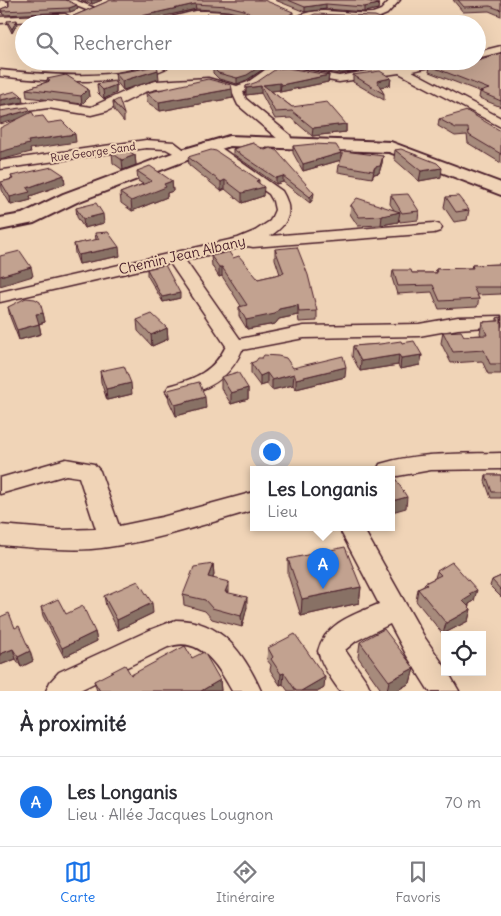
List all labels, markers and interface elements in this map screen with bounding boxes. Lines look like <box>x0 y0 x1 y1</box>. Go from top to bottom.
search box <box>15 15 486 70</box>
icon: search <box>33 29 61 57</box>
text: Rechercher <box>73 31 172 55</box>
street label: Rue George Sand <box>49 139 137 165</box>
street label: Chemin Jean Albany <box>117 232 247 278</box>
your location <box>259 439 285 465</box>
popup <box>250 466 395 531</box>
text: Les Longanis <box>267 477 378 501</box>
text: Lieu <box>267 501 298 521</box>
pin: A <box>307 548 339 589</box>
map controls <box>441 631 486 676</box>
button: locate <box>441 631 486 676</box>
text: À proximité <box>20 710 127 737</box>
text: Les Longanis <box>67 780 177 804</box>
text: A <box>31 792 41 812</box>
text: 70 m <box>445 792 481 812</box>
text: Lieu · Allée Jacques Lougnon <box>67 804 273 824</box>
tab: Carte <box>60 858 95 906</box>
tab: Itinéraire <box>216 858 275 906</box>
tab: Favoris <box>395 858 441 906</box>

